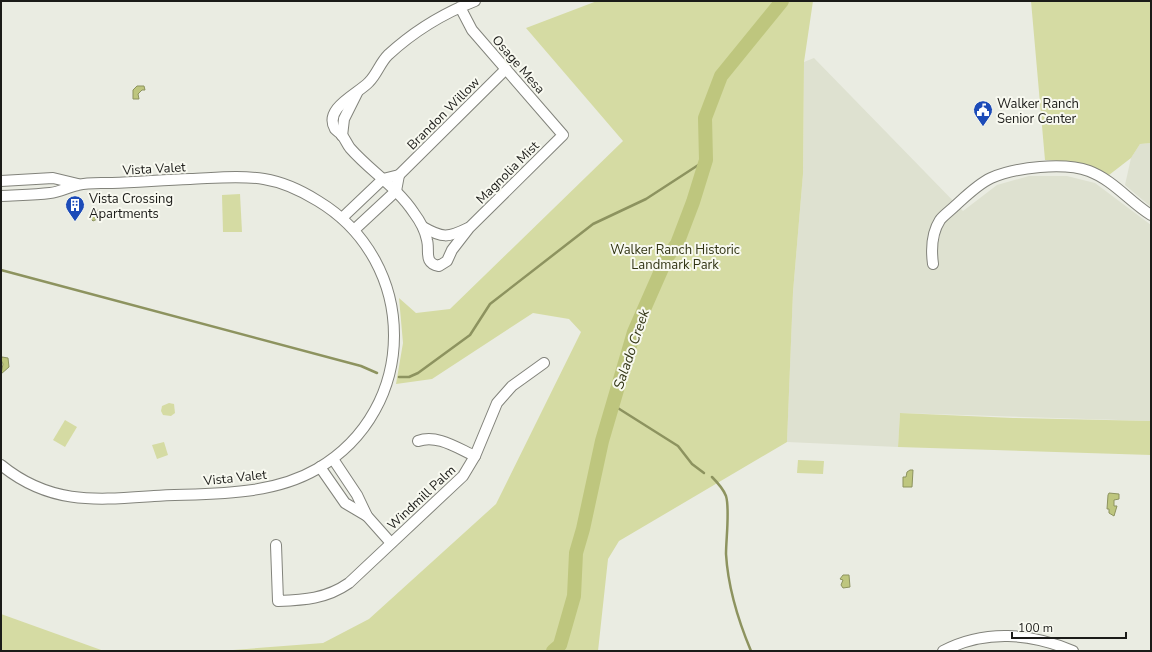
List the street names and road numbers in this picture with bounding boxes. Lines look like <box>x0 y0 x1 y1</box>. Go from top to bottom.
street label: Osage Mesa <box>488 32 549 98</box>
street label: Brandon Willow <box>403 73 484 154</box>
street label: Magnolia Mist <box>472 137 543 208</box>
street label: Vista Valet <box>121 158 187 180</box>
street label: Windmill Palm <box>384 461 460 534</box>
street label: Vista Valet <box>202 466 268 490</box>

